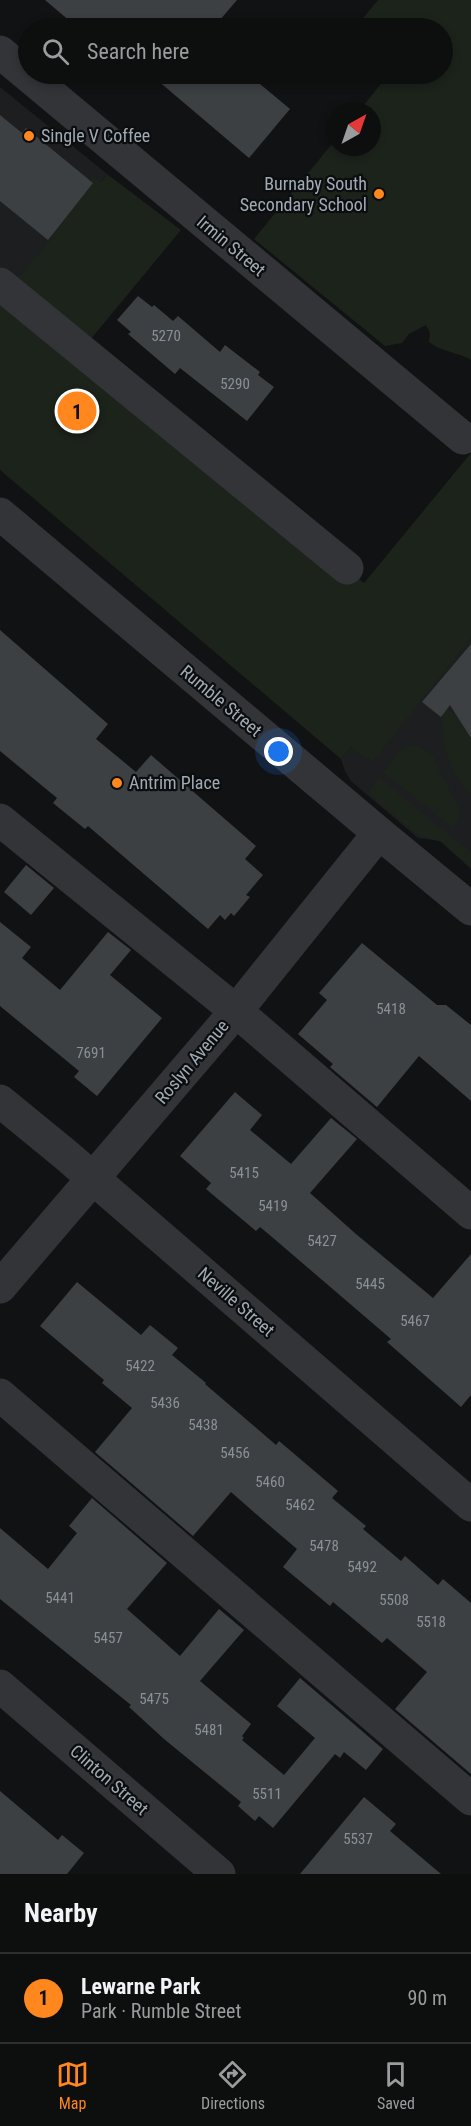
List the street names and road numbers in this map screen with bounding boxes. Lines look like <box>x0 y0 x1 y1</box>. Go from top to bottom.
street label: Irmin Street <box>193 211 270 280</box>
street label: Rumble Street <box>176 661 266 741</box>
street label: Roslyn Avenue <box>150 1015 233 1108</box>
street label: Neville Street <box>194 1263 279 1340</box>
street label: Clinton Street <box>66 1740 153 1819</box>

